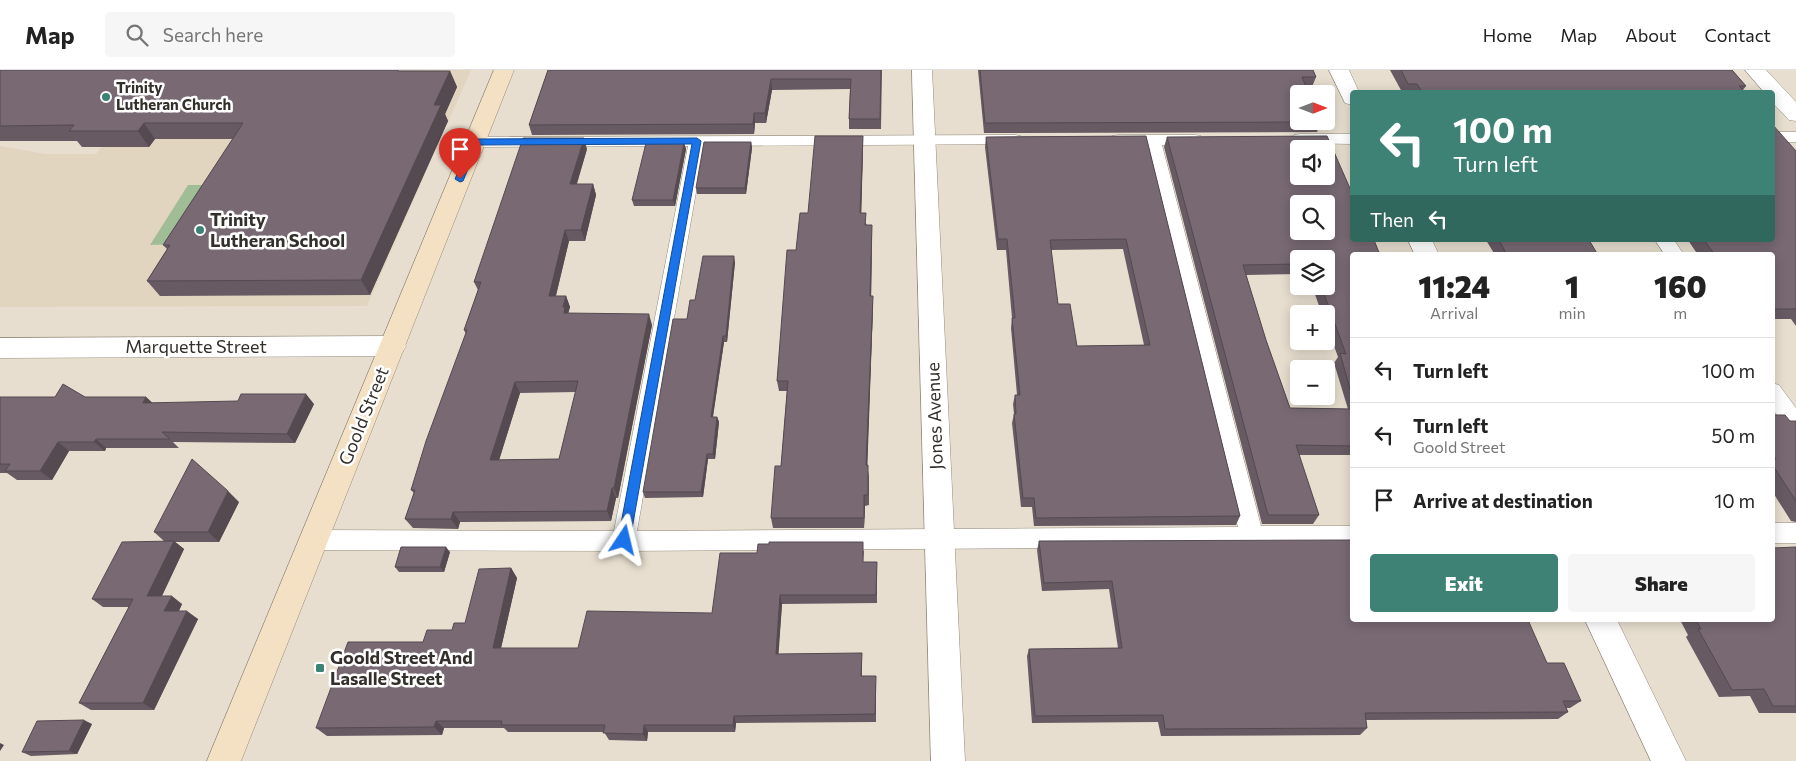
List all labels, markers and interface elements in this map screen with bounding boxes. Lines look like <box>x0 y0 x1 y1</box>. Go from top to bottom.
search box <box>105 12 455 57</box>
text: Map <box>25 20 75 49</box>
icon: search <box>123 21 151 49</box>
text: Search here <box>163 23 263 46</box>
text: Home <box>1483 24 1532 46</box>
text: Map <box>1560 24 1597 46</box>
text: About <box>1625 24 1677 46</box>
text: Contact <box>1705 24 1771 46</box>
place label: Trinity Lutheran Church <box>116 78 231 113</box>
north arrow <box>1290 85 1335 130</box>
map controls <box>1290 85 1335 405</box>
marker: Trinity Lutheran Church <box>100 91 112 103</box>
text: 100 m <box>1453 107 1553 150</box>
icon: left <box>1370 110 1435 175</box>
pin <box>439 128 481 179</box>
icon: arrive <box>446 135 474 163</box>
button: sound <box>1290 140 1335 185</box>
text: Turn left <box>1453 150 1538 177</box>
button: search <box>1290 195 1335 240</box>
icon: left <box>1424 205 1452 233</box>
place label: Trinity Lutheran School <box>210 208 345 251</box>
text: Then <box>1370 208 1414 231</box>
marker: Trinity Lutheran School <box>194 224 206 236</box>
button: layers <box>1290 250 1335 295</box>
text: 11:24 <box>1418 267 1490 304</box>
text: 1 <box>1565 267 1579 304</box>
text: 160 <box>1654 267 1707 304</box>
text: Arrival <box>1430 303 1478 322</box>
text: min <box>1558 303 1586 322</box>
text: m <box>1673 303 1687 322</box>
button: + <box>1290 305 1335 350</box>
street label: Marquette Street <box>125 335 267 357</box>
icon: left <box>1370 356 1398 384</box>
text: Turn left <box>1413 359 1488 382</box>
text: 100 m <box>1702 359 1755 382</box>
button: − <box>1290 360 1335 405</box>
street label: Jones Avenue <box>921 362 947 470</box>
street label: Goold Street <box>333 363 393 468</box>
text: Turn left <box>1413 414 1488 437</box>
icon: left <box>1370 421 1398 449</box>
text: 50 m <box>1711 424 1755 447</box>
text: Goold Street <box>1413 437 1505 456</box>
icon: arrive <box>1370 486 1398 514</box>
text: Arrive at destination <box>1413 489 1593 512</box>
text: 10 m <box>1714 489 1755 512</box>
position arrow <box>597 513 649 565</box>
button: Exit <box>1370 554 1558 612</box>
button: Share <box>1568 554 1755 612</box>
place label: Goold Street And Lasalle Street <box>330 646 473 689</box>
marker: Goold Street And Lasalle Street <box>314 662 326 674</box>

